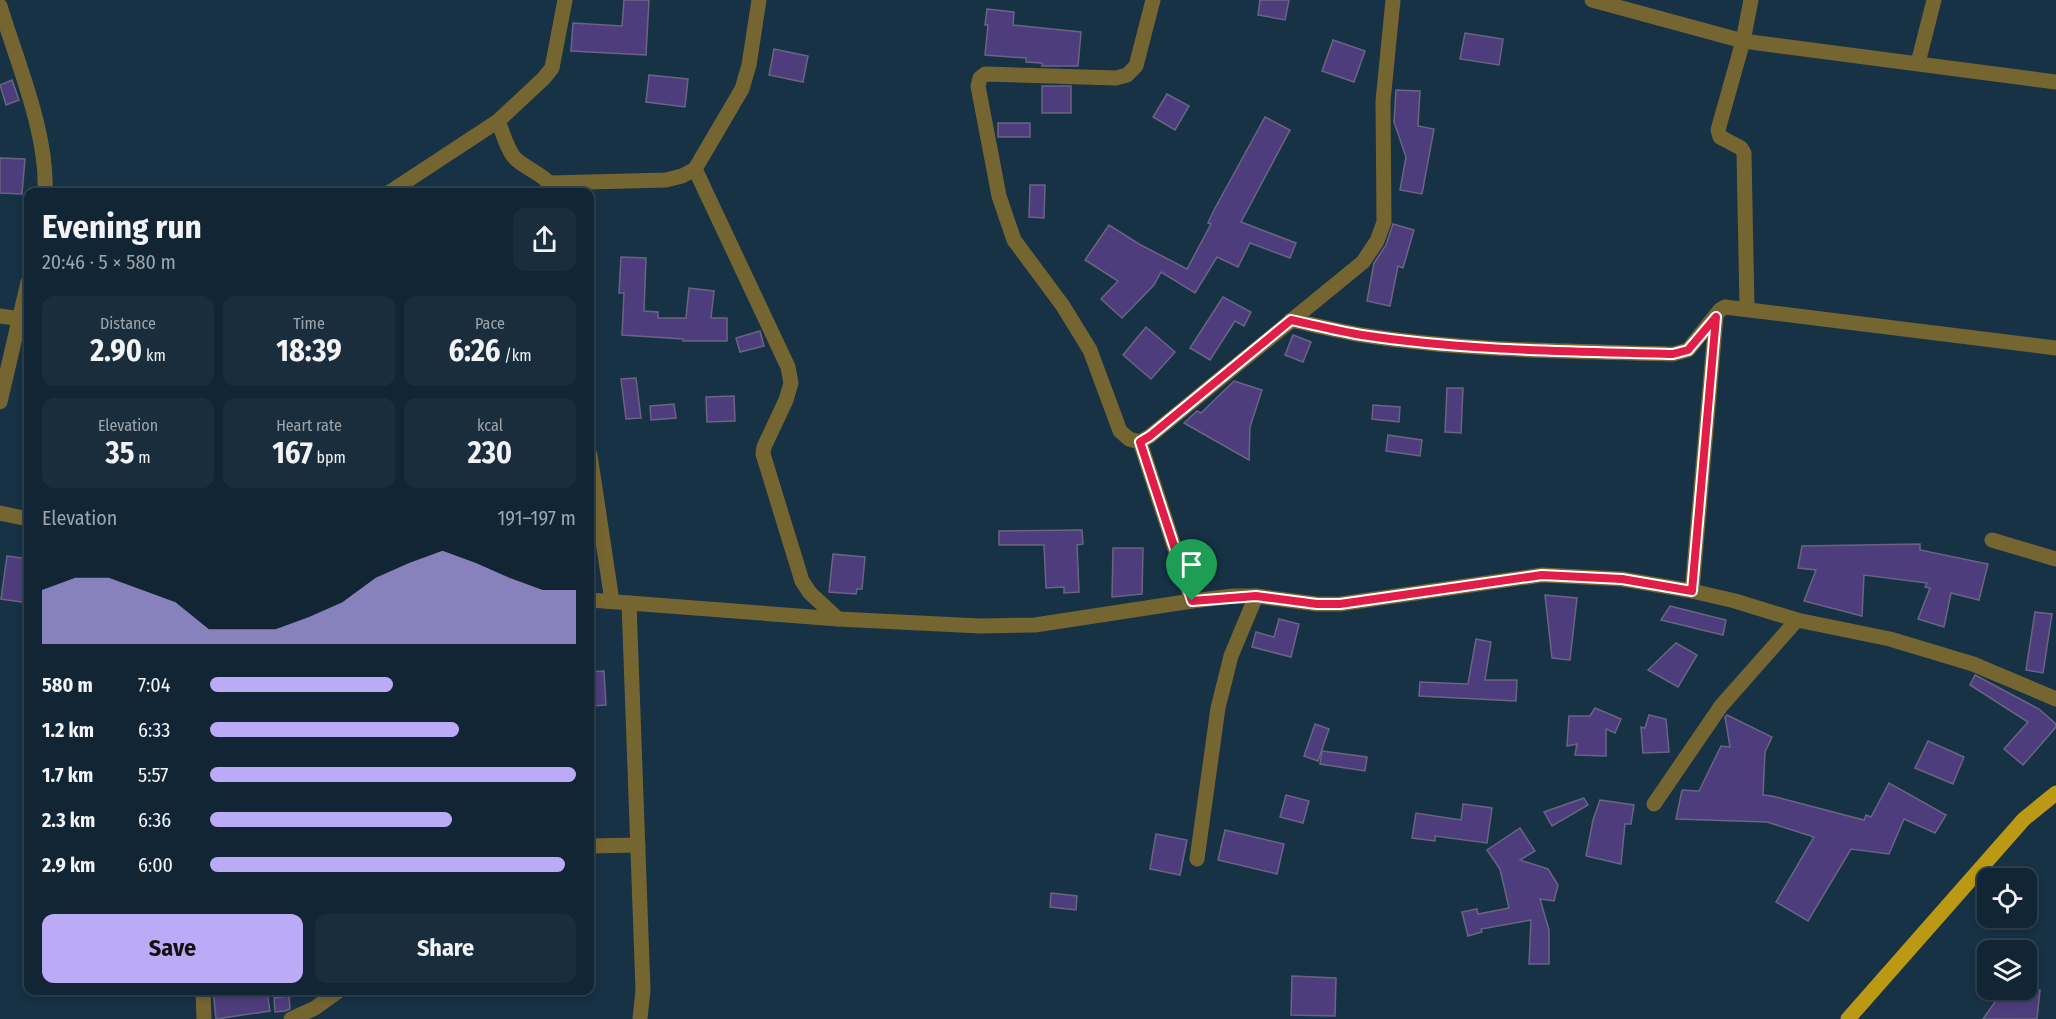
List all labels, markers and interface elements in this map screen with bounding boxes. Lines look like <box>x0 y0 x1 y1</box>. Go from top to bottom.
text: Evening run <box>42 207 202 247</box>
button: share <box>513 208 576 271</box>
text: 20:46 · 5 × 580 m <box>42 250 176 274</box>
text: Distance <box>100 314 156 333</box>
text: Time <box>293 314 325 333</box>
text: Pace <box>475 314 505 333</box>
text: 2.90 <box>90 333 142 369</box>
text: 18:39 <box>276 333 342 369</box>
text: 6:26 <box>448 333 501 369</box>
text: km <box>142 346 166 365</box>
text: /km <box>501 346 532 365</box>
text: Elevation <box>98 416 158 435</box>
text: Heart rate <box>276 416 342 435</box>
text: kcal <box>477 416 503 435</box>
text: 35 <box>106 435 134 471</box>
text: 167 <box>272 435 313 471</box>
text: 230 <box>468 435 512 471</box>
text: m <box>134 448 151 467</box>
text: bpm <box>313 448 346 467</box>
text: Elevation <box>42 506 117 530</box>
text: 191–197 m <box>498 506 576 530</box>
pin <box>1166 539 1217 601</box>
icon: arrive <box>1175 548 1208 581</box>
text: 580 m <box>42 673 93 697</box>
text: 7:04 <box>138 673 170 697</box>
text: 1.2 km <box>42 718 94 742</box>
text: 6:33 <box>138 718 170 742</box>
text: 1.7 km <box>42 763 93 787</box>
text: 5:57 <box>138 763 168 787</box>
text: 2.3 km <box>42 808 95 832</box>
text: 6:36 <box>138 808 171 832</box>
text: 2.9 km <box>42 853 95 877</box>
text: 6:00 <box>138 853 173 877</box>
map controls <box>1977 868 2037 1000</box>
button: locate <box>1977 868 2037 928</box>
button: Save <box>42 914 303 983</box>
button: Share <box>315 914 576 983</box>
button: layers <box>1977 940 2037 1000</box>

